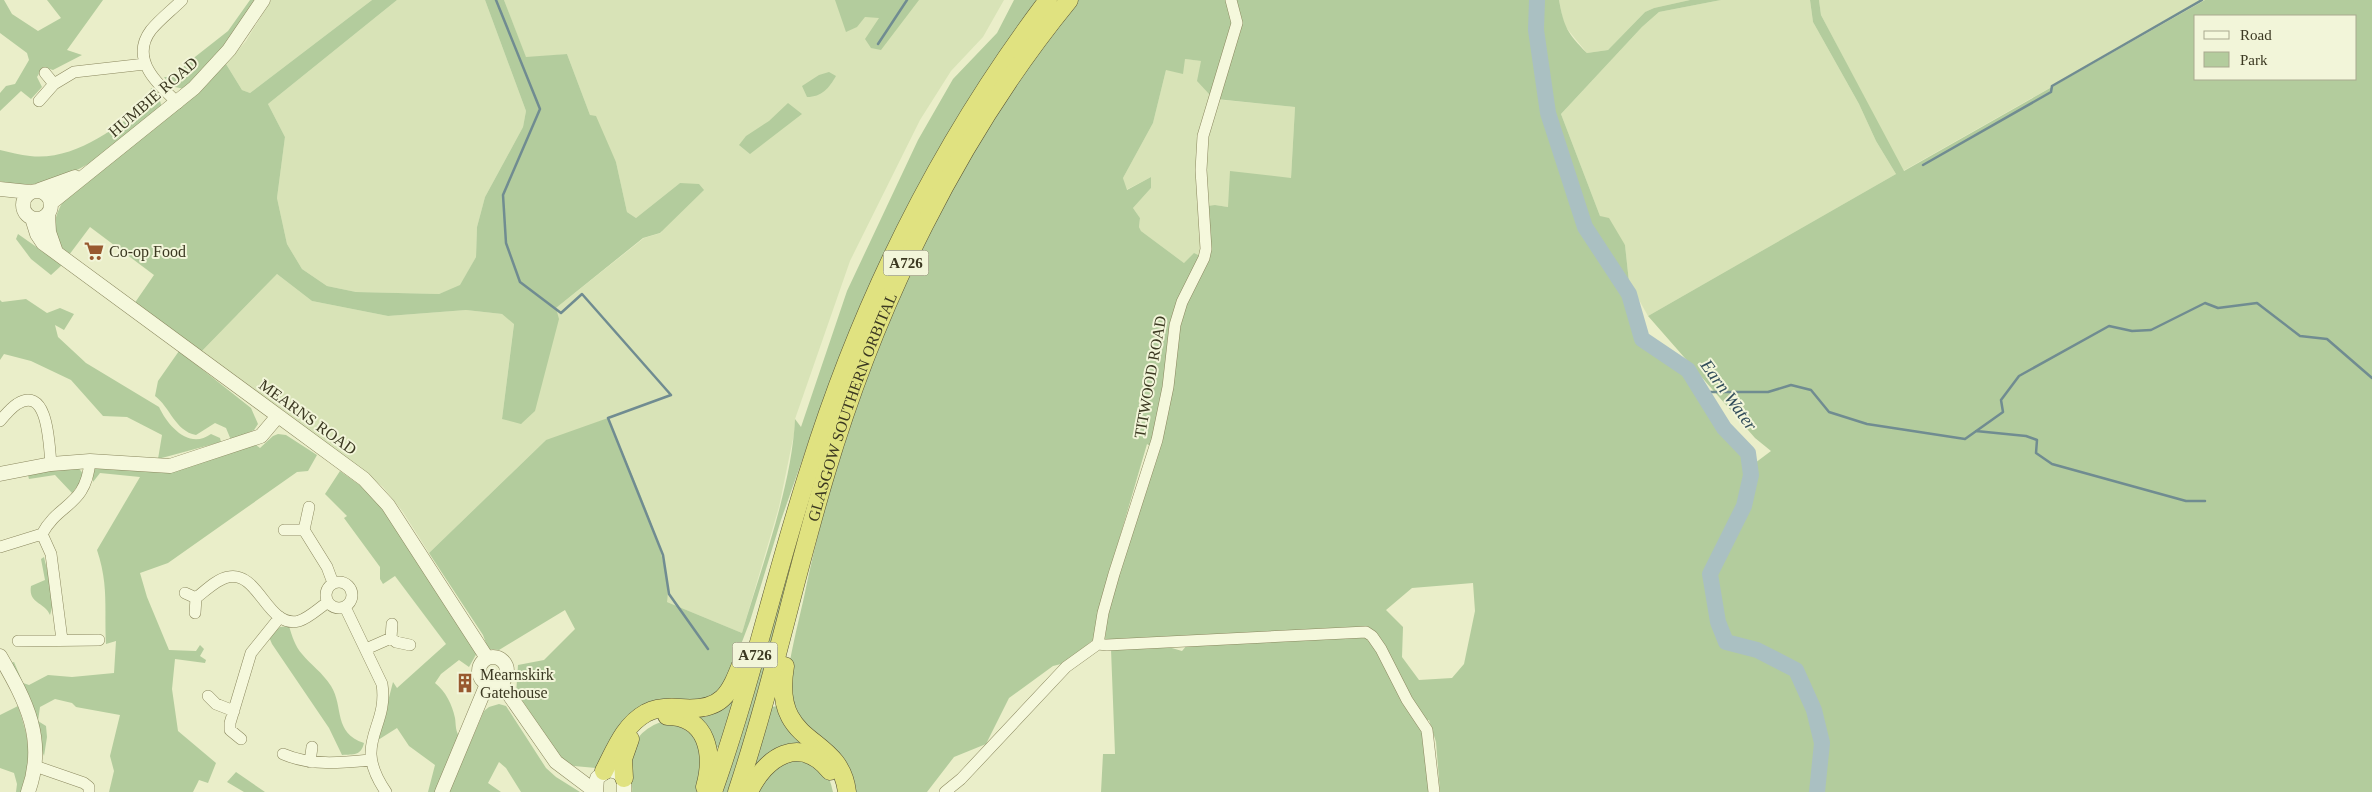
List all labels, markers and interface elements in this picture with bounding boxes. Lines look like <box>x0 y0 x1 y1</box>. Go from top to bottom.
legend <box>2194 15 2357 80</box>
text: Road <box>2240 27 2272 43</box>
text: Park <box>2240 52 2268 68</box>
street label: HUMBIE ROAD <box>105 54 201 140</box>
supermarket icon: Co-op Food <box>83 240 105 262</box>
place label: Co-op Food <box>109 243 186 261</box>
road number: A726 <box>884 250 928 276</box>
street label: GLASGOW SOUTHERN ORBITAL <box>804 290 900 523</box>
street label: TITWOOD ROAD <box>1131 314 1169 440</box>
water label: Earn Water <box>1696 355 1762 435</box>
street label: MEARNS ROAD <box>256 376 360 458</box>
road number: A726 <box>732 642 778 668</box>
place label: Mearnskirk Gatehouse <box>480 666 554 701</box>
building icon: Mearnskirk Gatehouse <box>454 672 476 694</box>

